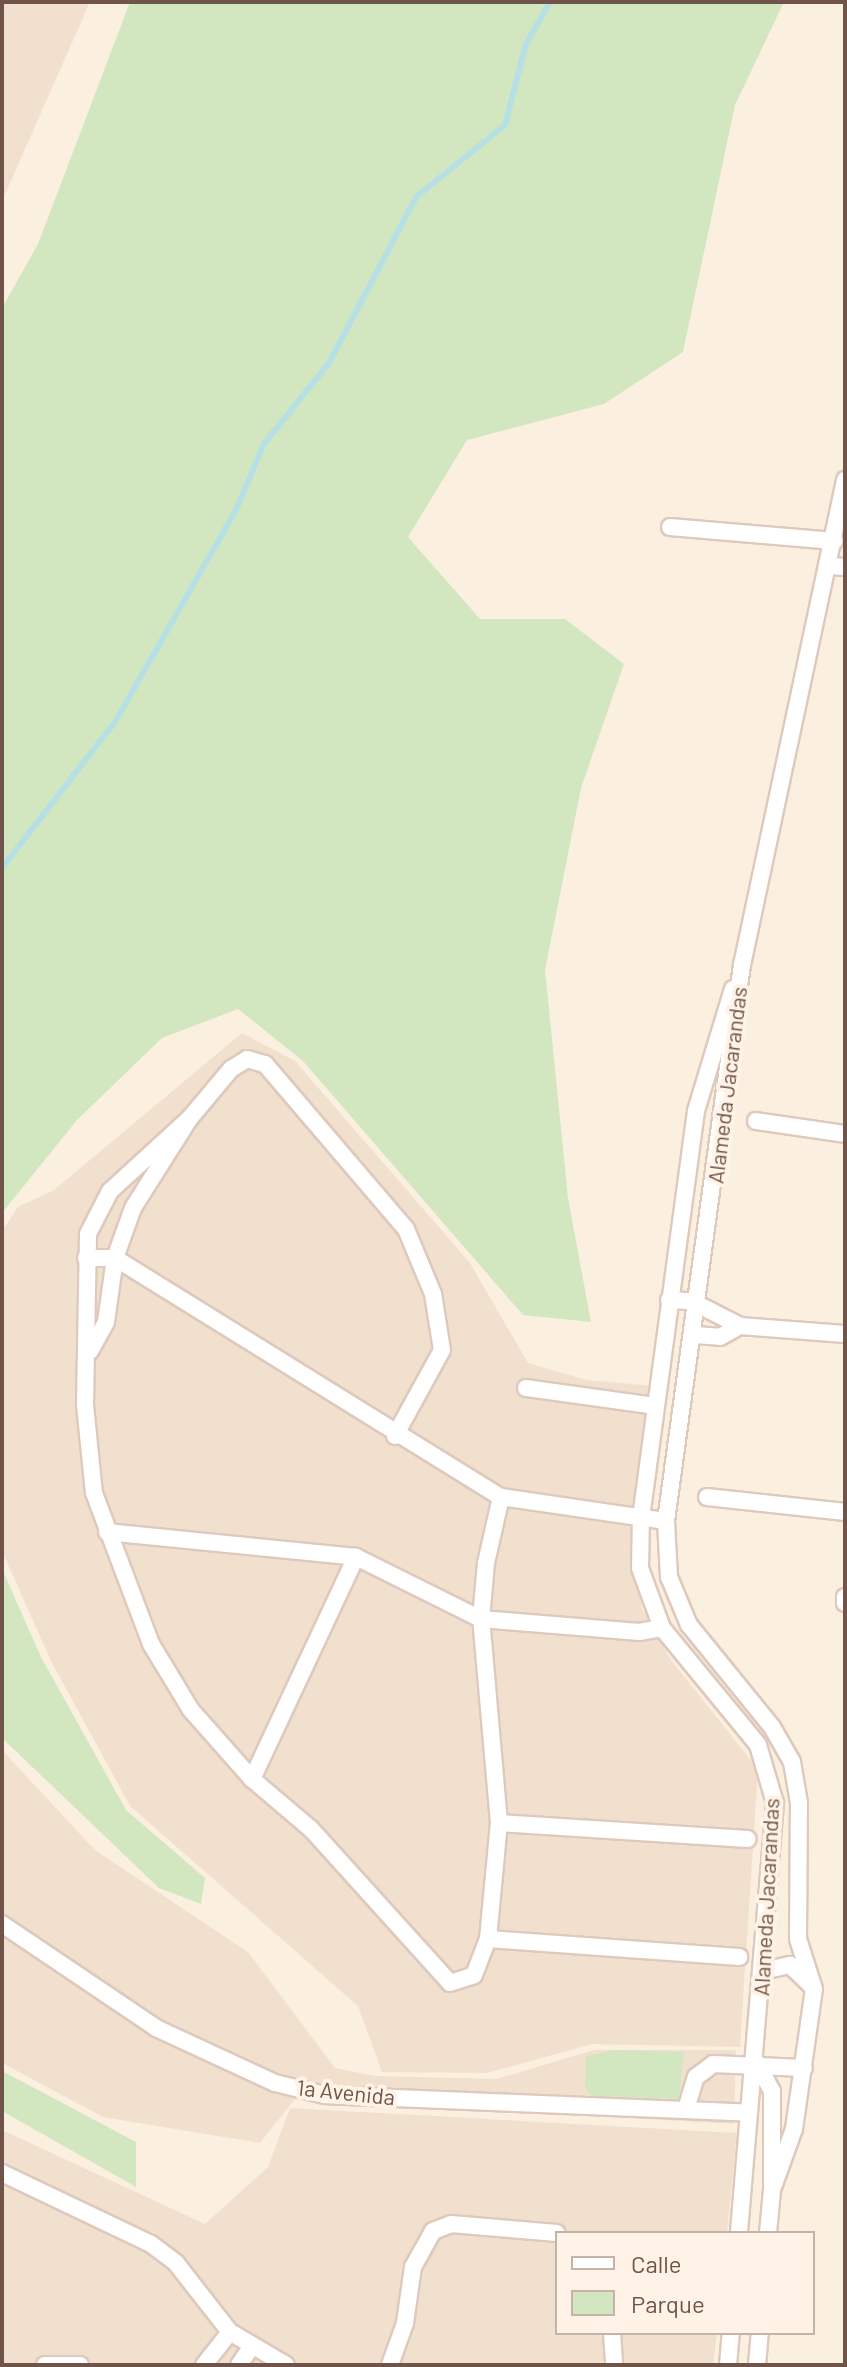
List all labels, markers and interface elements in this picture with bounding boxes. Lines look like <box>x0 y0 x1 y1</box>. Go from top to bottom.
street label: Alameda Jacarandas <box>702 985 752 1185</box>
street label: Alameda Jacarandas <box>748 1797 784 1997</box>
street label: 1a Avenida <box>296 2074 396 2110</box>
legend <box>555 2231 815 2335</box>
text: Calle <box>631 2249 682 2278</box>
text: Parque <box>631 2289 705 2318</box>

